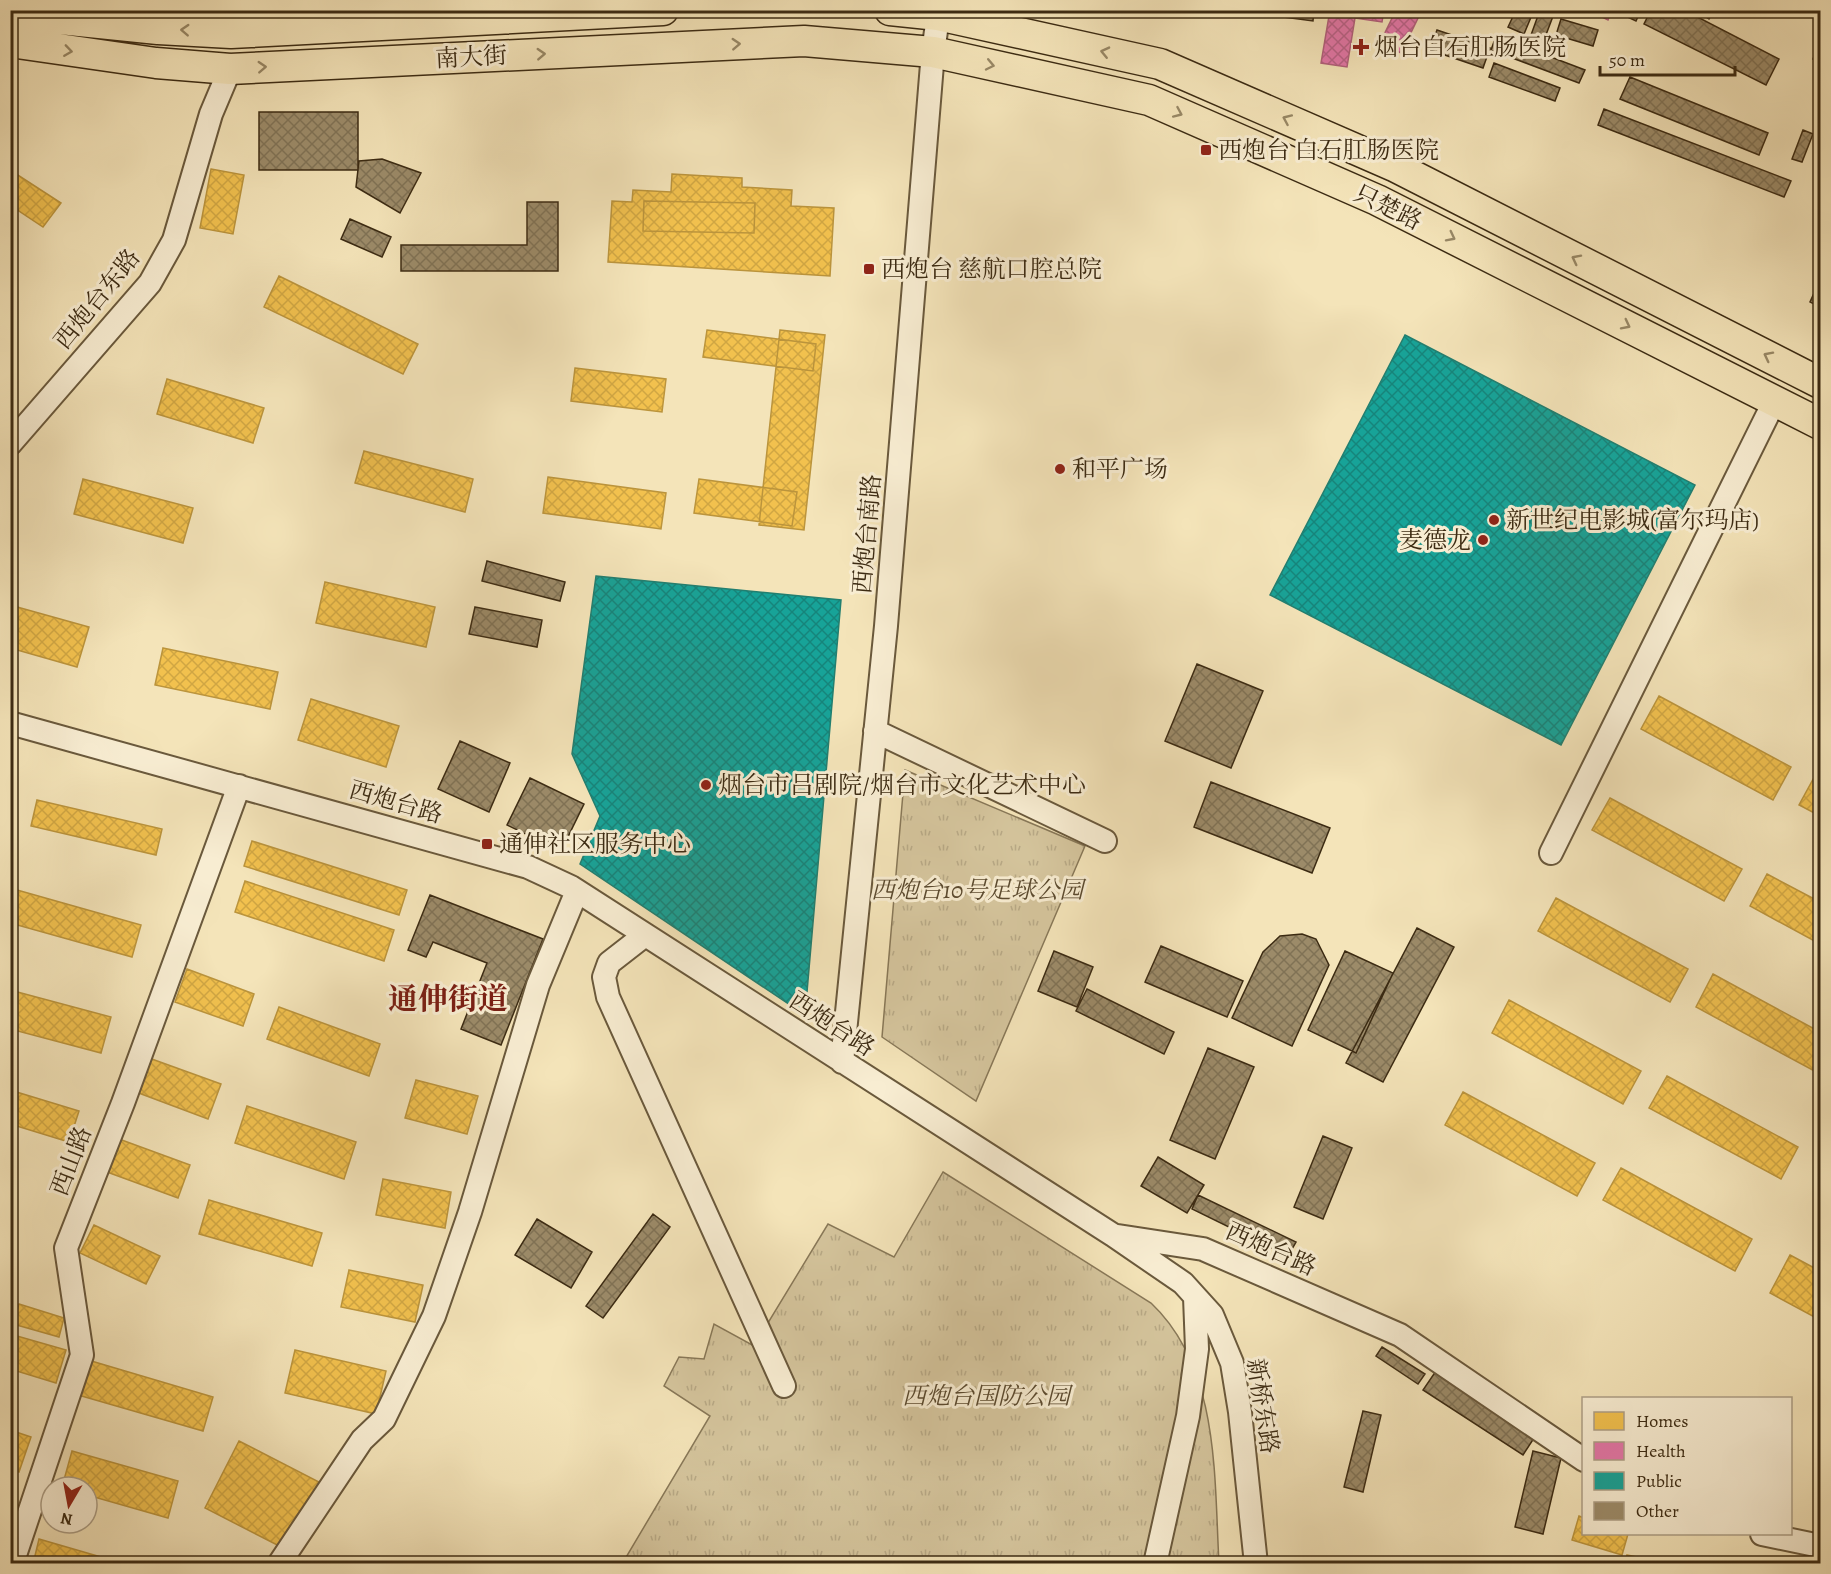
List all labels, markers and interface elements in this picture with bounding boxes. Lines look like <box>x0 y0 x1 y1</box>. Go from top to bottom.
one-way arrow <box>180 24 189 37</box>
place label: 烟台白石肛肠医院 <box>1374 31 1566 63</box>
one-way arrow <box>731 38 740 51</box>
marker: 烟台白石肛肠医院 <box>1352 38 1370 56</box>
street label: 南大街 <box>434 39 508 75</box>
scale bar <box>1600 39 1735 77</box>
one-way arrow <box>64 45 73 57</box>
one-way arrow <box>1100 46 1110 59</box>
one-way arrow <box>536 47 545 60</box>
text: 50 m <box>1609 48 1645 72</box>
one-way arrow <box>985 58 995 71</box>
one-way arrow <box>258 61 267 74</box>
one-way arrow <box>1172 106 1183 118</box>
one-way arrow <box>1282 115 1293 127</box>
place label: 西炮台 白石肛肠医院 <box>1218 134 1439 166</box>
marker: 西炮台 白石肛肠医院 <box>1199 143 1213 157</box>
street label: 只楚路 <box>1349 177 1427 237</box>
one-way arrow <box>1445 230 1456 242</box>
street label: 西炮台东路 <box>47 242 147 356</box>
place label: 西炮台 慈航口腔总院 <box>881 253 1102 285</box>
one-way arrow <box>1571 254 1582 266</box>
marker: 西炮台 慈航口腔总院 <box>862 262 876 276</box>
one-way arrow <box>1619 318 1630 329</box>
one-way arrow <box>1764 352 1775 364</box>
place label: 和平广场 <box>1072 453 1168 485</box>
marker: 和平广场 <box>1053 462 1067 476</box>
street label: 西炮台南路 <box>846 473 888 595</box>
place label: 新世纪电影城(富尔玛店) <box>1506 504 1759 536</box>
marker: 新世纪电影城(富尔玛店) <box>1487 513 1501 527</box>
place label: 麦德龙 <box>1399 524 1471 556</box>
marker: 麦德龙 <box>1476 533 1490 547</box>
place label: 烟台市吕剧院/烟台市文化艺术中心 <box>718 769 1086 801</box>
street label: 西炮台路 <box>345 773 447 831</box>
marker: 烟台市吕剧院/烟台市文化艺术中心 <box>699 778 713 792</box>
place label: 通伸社区服务中心 <box>499 828 691 860</box>
marker: 通伸社区服务中心 <box>480 837 494 851</box>
park label: 西炮台10号足球公园 <box>871 874 1087 906</box>
district label: 通伸街道 <box>388 979 508 1019</box>
street label: 西炮台路 <box>783 984 881 1064</box>
street label: 西山路 <box>43 1122 99 1200</box>
street label: 西炮台路 <box>1221 1215 1321 1283</box>
street label: 新桥东路 <box>1240 1356 1286 1456</box>
park label: 西炮台国防公园 <box>902 1380 1074 1412</box>
legend <box>1582 1397 1792 1535</box>
text: Homes <box>1636 1409 1688 1433</box>
text: Health <box>1636 1439 1686 1463</box>
text: Public <box>1636 1469 1682 1493</box>
north arrow <box>39 1475 99 1535</box>
text: Other <box>1636 1499 1679 1523</box>
text: N <box>59 1507 74 1531</box>

